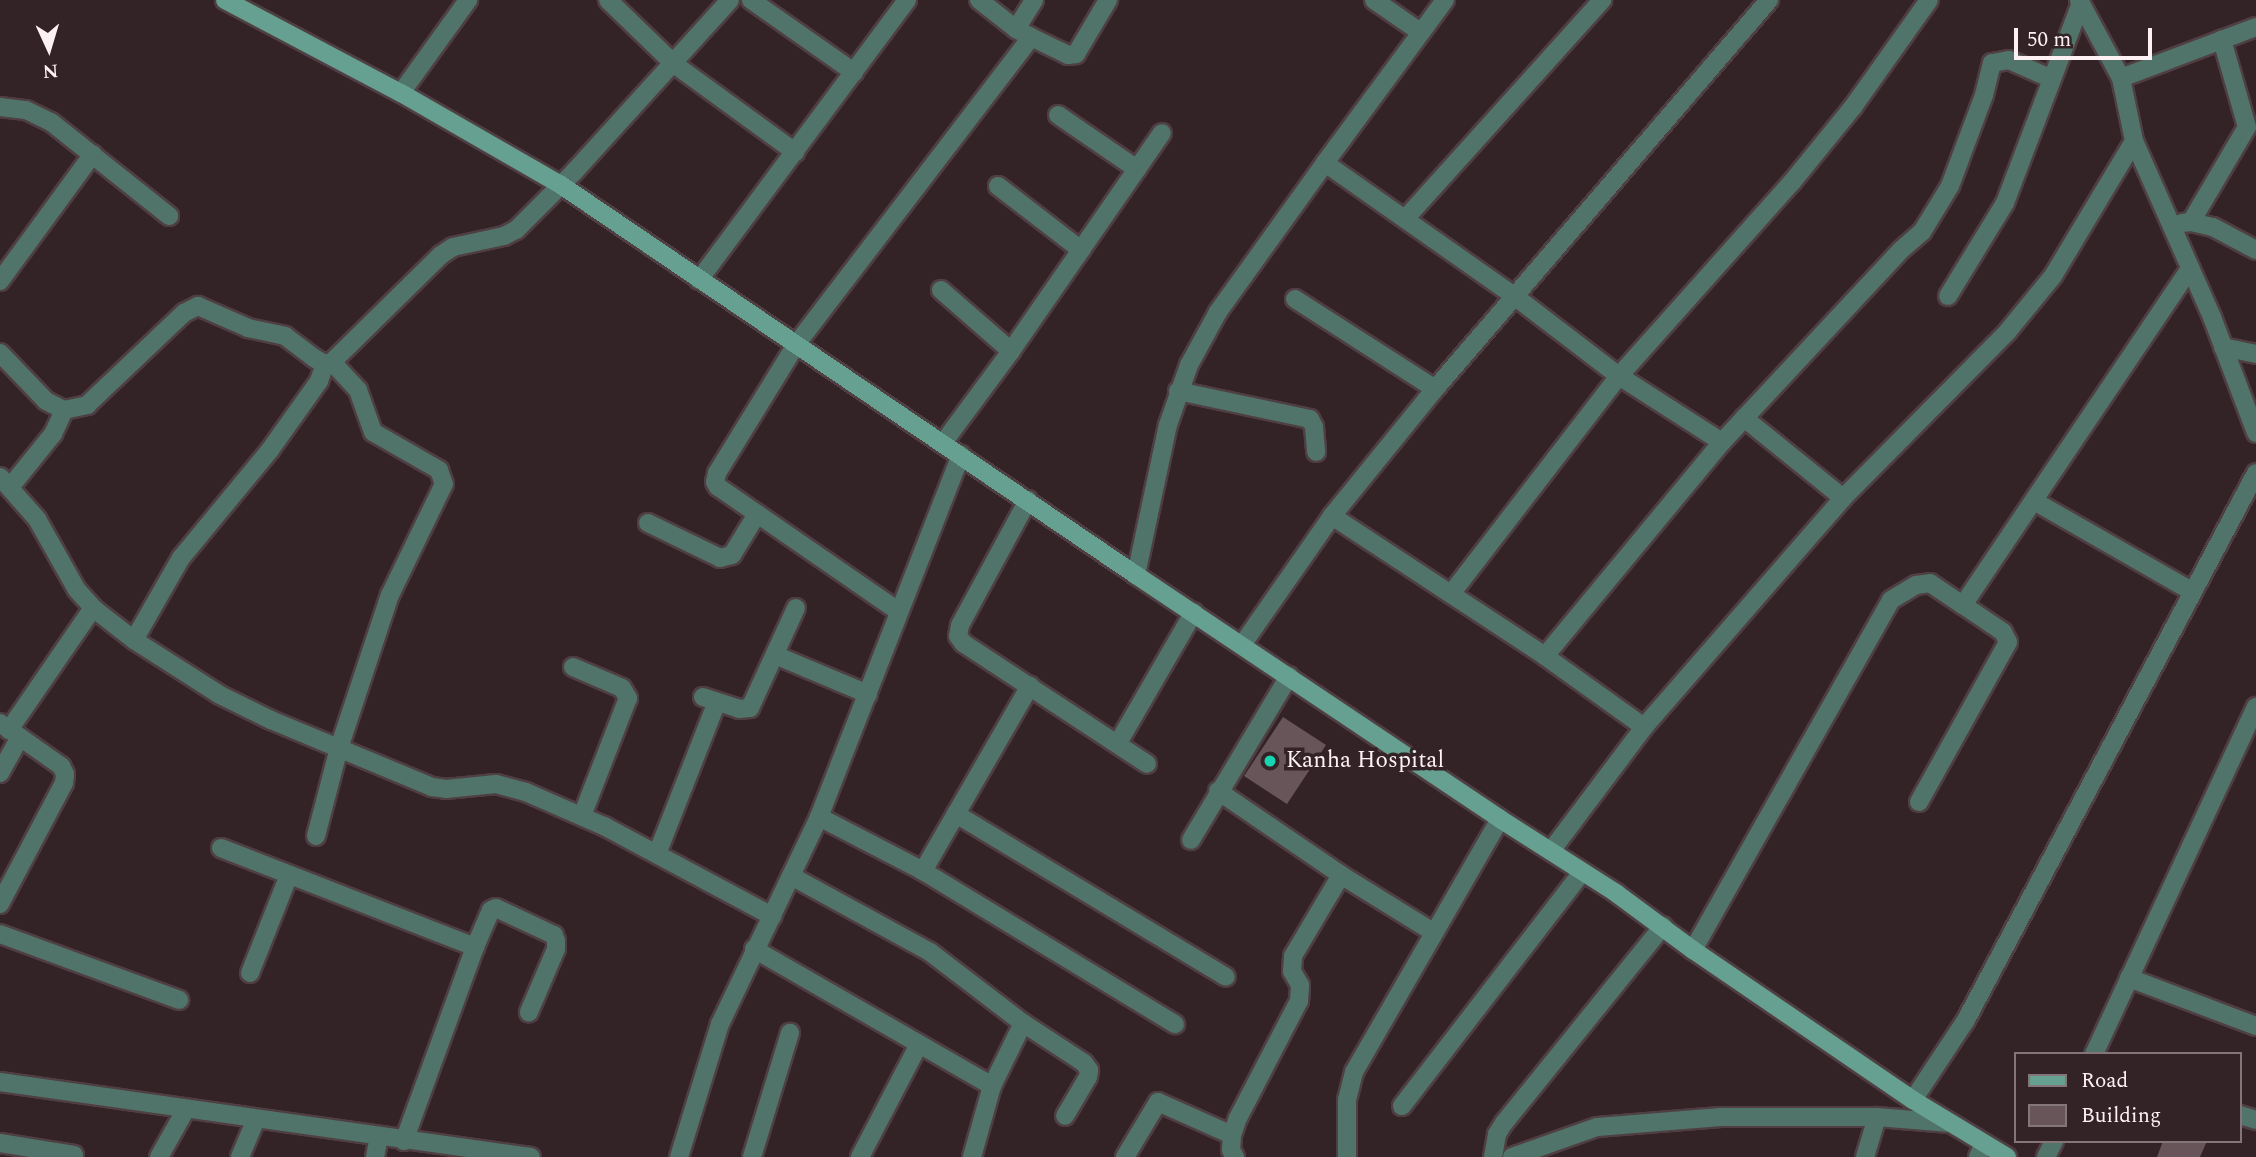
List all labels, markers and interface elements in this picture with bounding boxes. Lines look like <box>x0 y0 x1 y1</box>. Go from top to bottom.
north arrow <box>14 14 84 84</box>
scale bar <box>2018 14 2156 58</box>
text: 50 m <box>2027 24 2071 56</box>
text: N <box>42 55 59 85</box>
place label: Kanha Hospital <box>1286 747 1444 775</box>
marker: Kanha Hospital <box>1260 751 1280 771</box>
legend <box>2014 1052 2242 1143</box>
text: Road <box>2081 1065 2128 1097</box>
text: Building <box>2081 1100 2161 1132</box>

